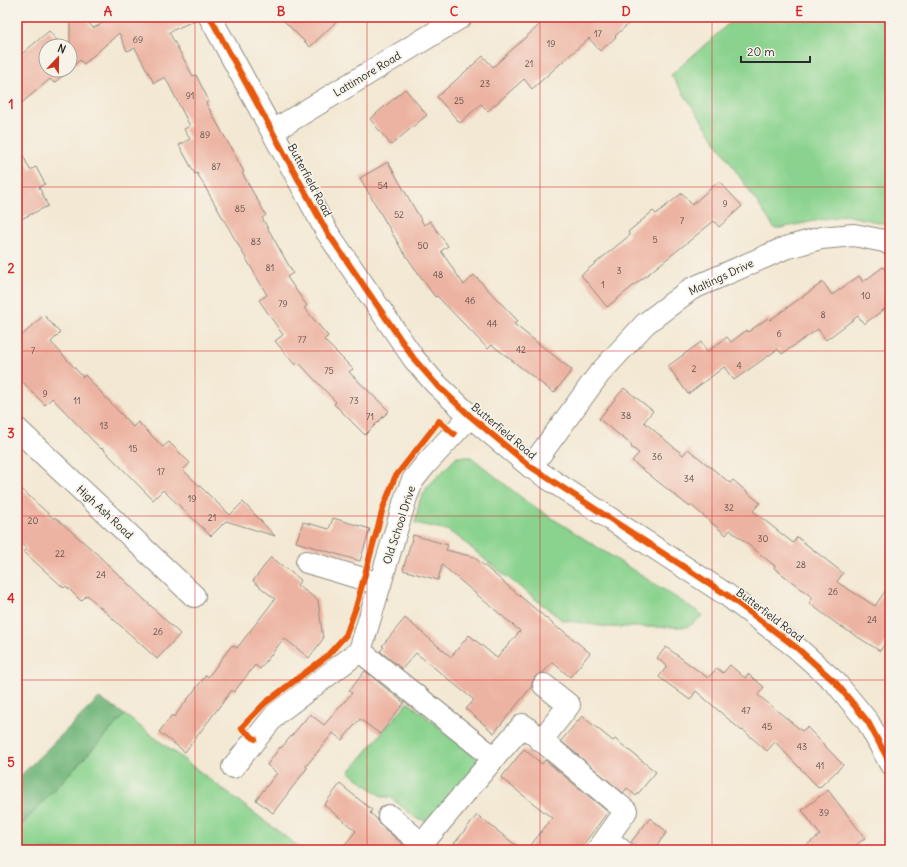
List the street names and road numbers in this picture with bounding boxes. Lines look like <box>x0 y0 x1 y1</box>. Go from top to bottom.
street label: Lattimore Road <box>331 48 404 100</box>
street label: Butterfield Road <box>285 141 335 219</box>
street label: Maltings Drive <box>686 256 756 298</box>
street label: Butterfield Road <box>469 400 540 463</box>
street label: High Ash Road <box>74 482 137 542</box>
street label: Old School Drive <box>380 484 418 566</box>
street label: Butterfield Road <box>734 585 807 645</box>

